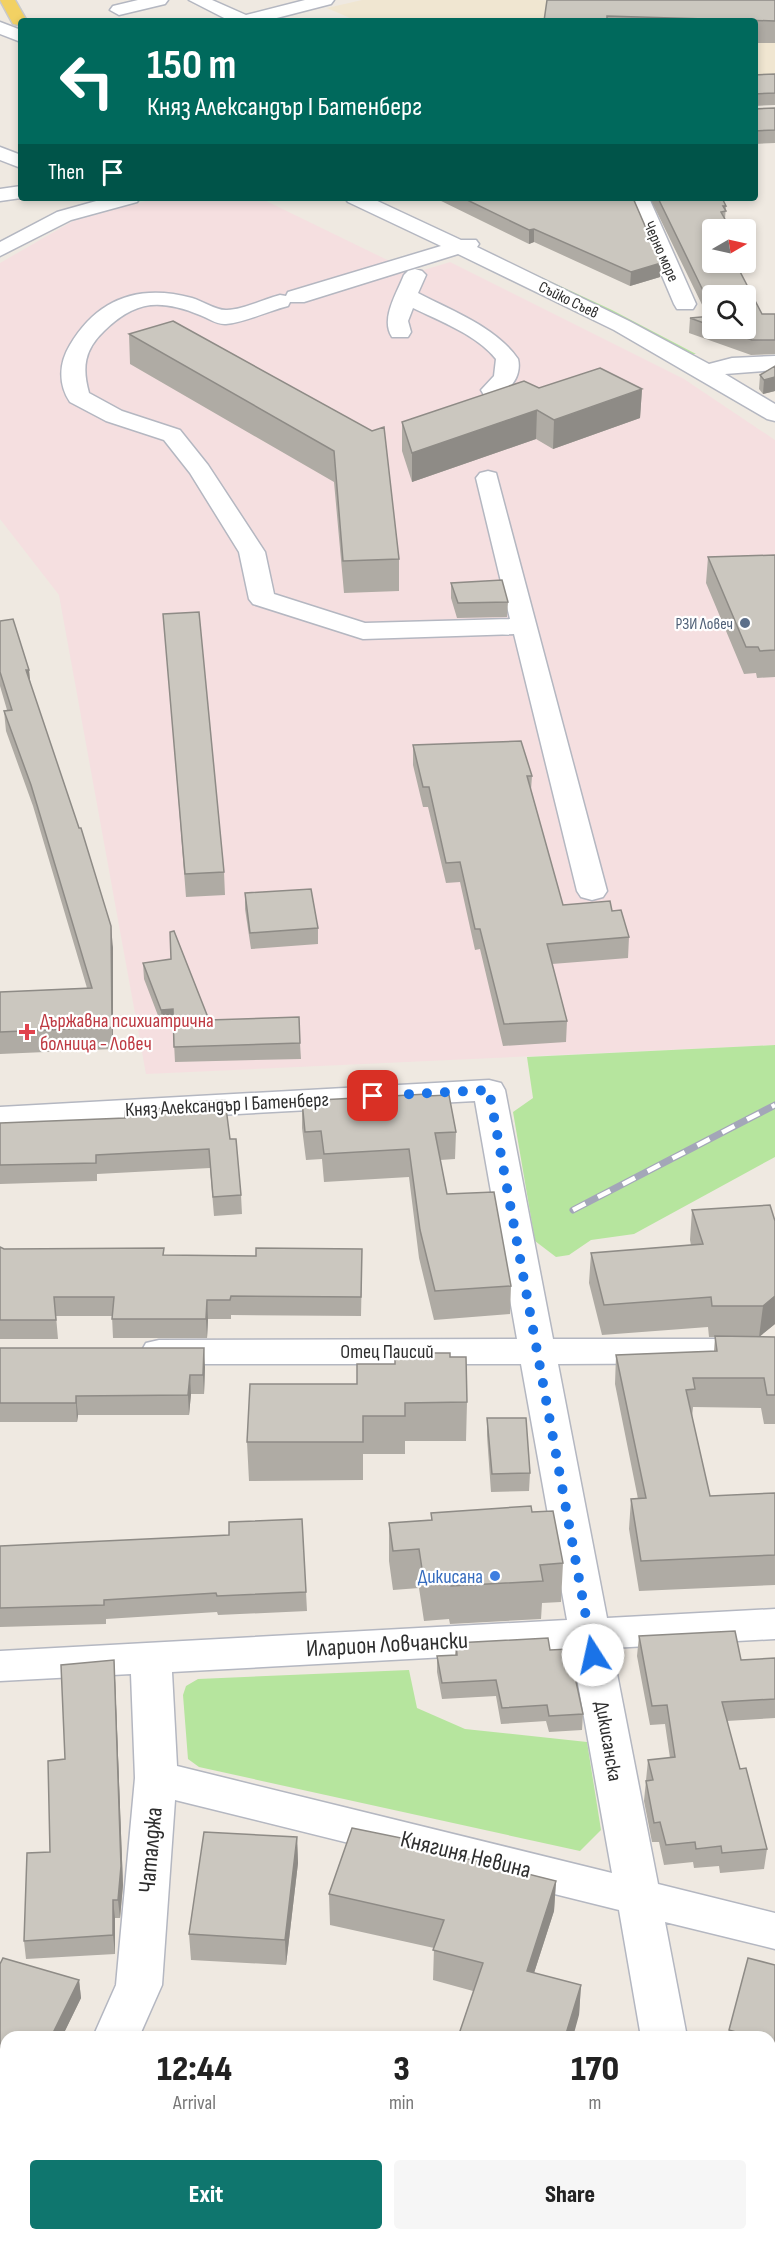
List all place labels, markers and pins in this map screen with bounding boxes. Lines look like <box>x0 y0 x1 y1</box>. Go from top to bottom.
place label: РЗИ Ловеч <box>675 615 733 634</box>
marker: РЗИ Ловеч <box>738 616 752 630</box>
place label: Държавна психиатрична болница - Ловеч <box>40 1009 214 1056</box>
marker: Държавна психиатрична болница - Ловеч <box>18 1023 36 1041</box>
pin <box>347 1070 398 1121</box>
place label: Дикисана <box>418 1565 483 1589</box>
marker: Дикисана <box>488 1569 502 1583</box>

